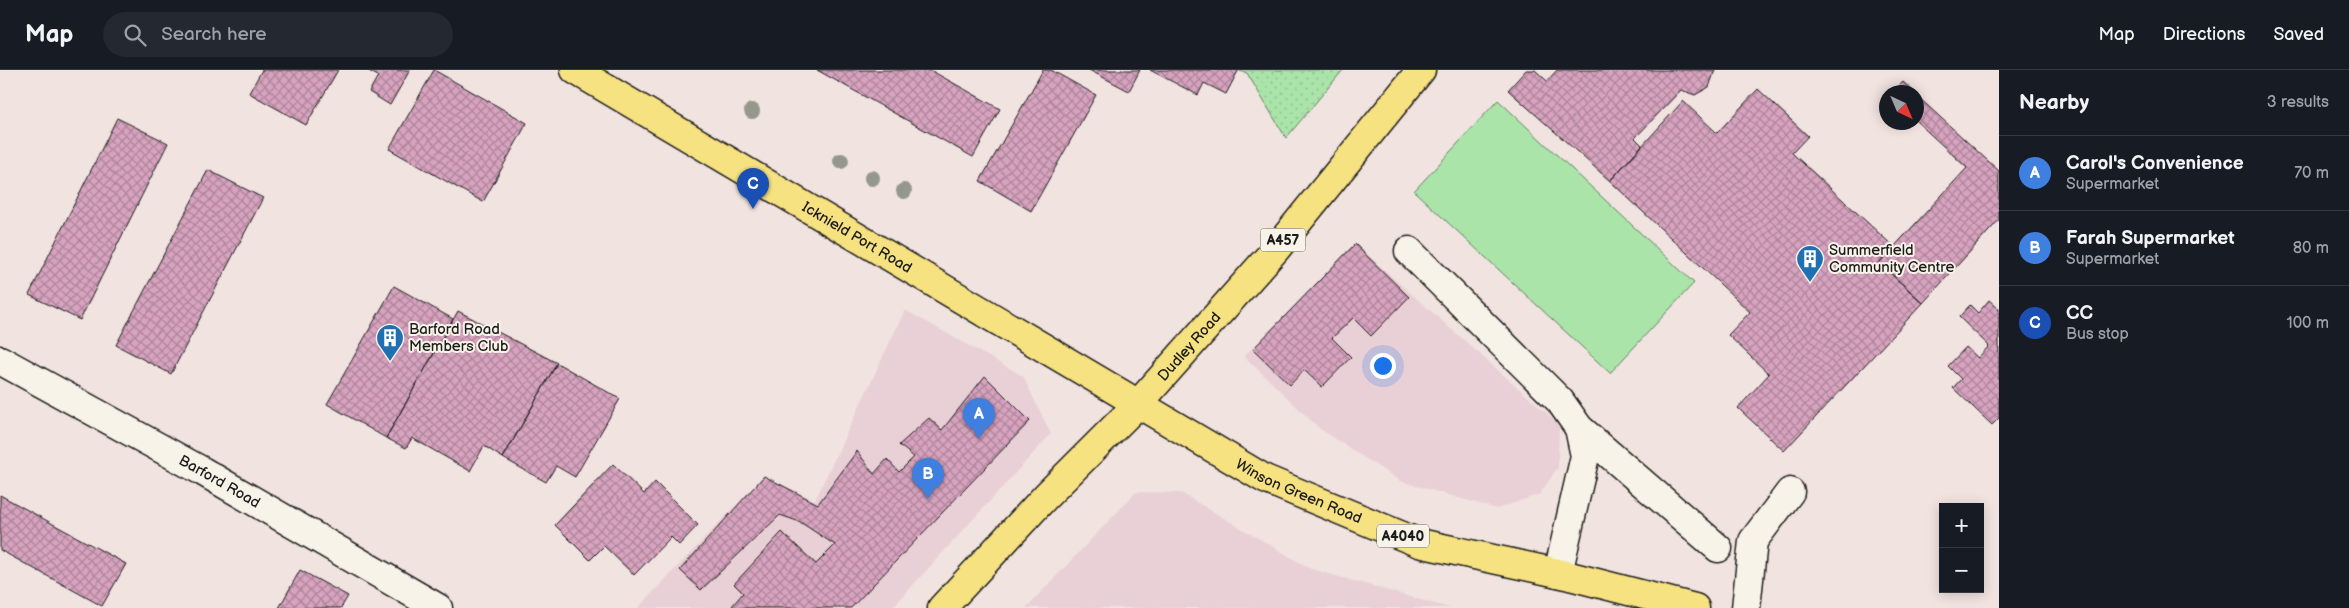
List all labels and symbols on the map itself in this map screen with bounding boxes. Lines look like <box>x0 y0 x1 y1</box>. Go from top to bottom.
north arrow <box>1879 85 1924 130</box>
pin: C <box>737 168 769 209</box>
street label: Icknield Port Road <box>798 198 915 278</box>
road number: A457 <box>1260 228 1306 252</box>
place label: Summerfield Community Centre <box>1829 241 1954 277</box>
building icon: Summerfield Community Centre <box>1795 244 1825 283</box>
street label: Dudley Road <box>1154 308 1225 385</box>
place label: Barford Road Members Club <box>409 320 509 356</box>
building icon: Barford Road Members Club <box>375 323 405 362</box>
your location <box>1370 353 1396 379</box>
pin: A <box>963 398 995 439</box>
street label: Barford Road <box>175 451 264 513</box>
street label: Winson Green Road <box>1232 455 1365 528</box>
pin: B <box>912 458 944 499</box>
road number: A4040 <box>1377 524 1429 548</box>

